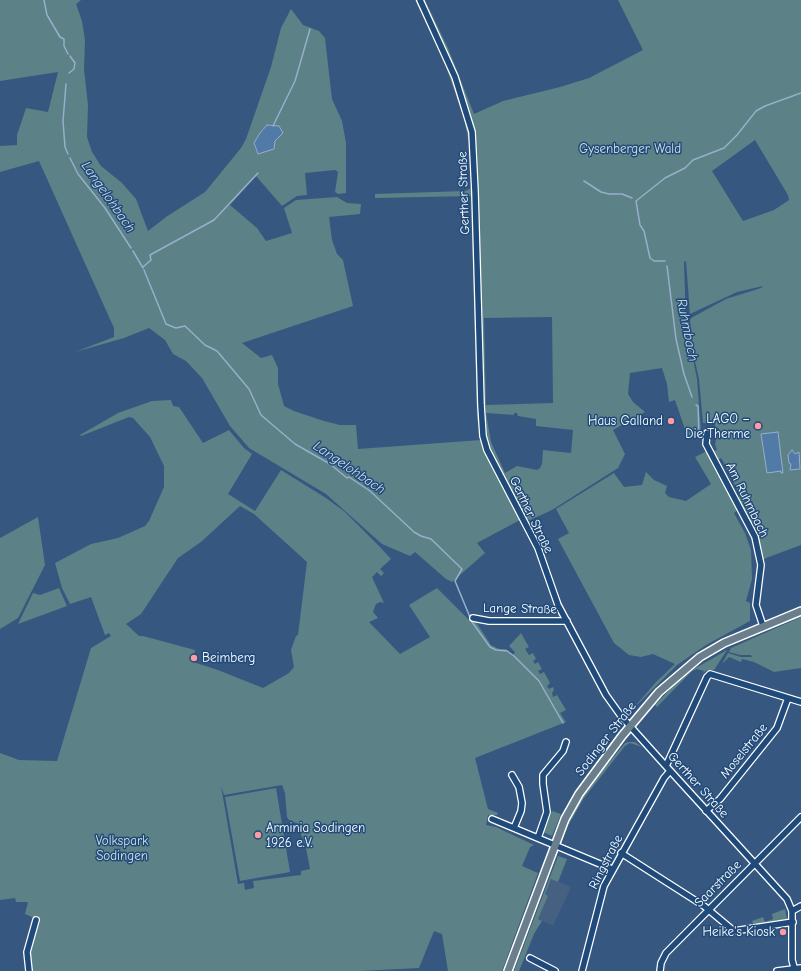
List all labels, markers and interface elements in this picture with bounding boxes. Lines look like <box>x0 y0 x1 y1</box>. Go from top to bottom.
park label: Gysenberger Wald <box>579 141 681 157</box>
street label: Gerther Straße <box>455 151 473 235</box>
water label: Langelohbach <box>77 158 139 236</box>
water label: Ruhmbach <box>673 297 701 363</box>
place label: LAGO – Die Therme <box>685 411 750 442</box>
place label: Haus Galland <box>588 413 663 429</box>
marker: Haus Galland <box>666 416 676 426</box>
marker: LAGO – Die Therme <box>753 421 763 431</box>
water label: Langelohbach <box>310 438 388 498</box>
street label: Am Ruhmbach <box>722 460 772 540</box>
street label: Gerther Straße <box>506 474 556 556</box>
street label: Lange Straße <box>483 601 557 617</box>
place label: Beimberg <box>202 650 255 666</box>
marker: Beimberg <box>189 653 199 663</box>
street label: Sodinger Straße <box>572 699 640 779</box>
street label: Moselstraße <box>717 720 771 782</box>
street label: Gerther Straße <box>664 749 732 821</box>
place label: Arminia Sodingen 1926 e.V. <box>266 820 365 851</box>
marker: Arminia Sodingen 1926 e.V. <box>253 830 263 840</box>
street label: Ringstraße <box>586 832 626 892</box>
park label: Volkspark Sodingen <box>96 833 148 864</box>
street label: Saarstraße <box>691 857 745 911</box>
place label: Heike's Kiosk <box>703 924 775 940</box>
marker: Heike's Kiosk <box>778 927 788 937</box>

